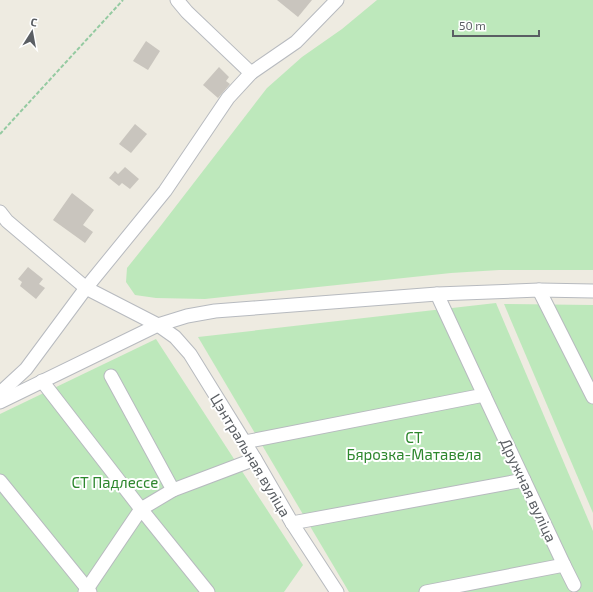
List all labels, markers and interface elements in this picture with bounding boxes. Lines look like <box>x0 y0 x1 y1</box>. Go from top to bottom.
north arrow <box>12 12 52 52</box>
scale bar <box>453 12 539 38</box>
text: С <box>30 15 39 29</box>
text: 50 m <box>459 18 486 32</box>
street label: Цэнтральная вуліца <box>206 390 295 521</box>
park label: СТ Бярозка-Матавела <box>346 428 482 463</box>
street label: Дружная вуліца <box>496 435 561 545</box>
park label: СТ Падлессе <box>72 473 158 491</box>

